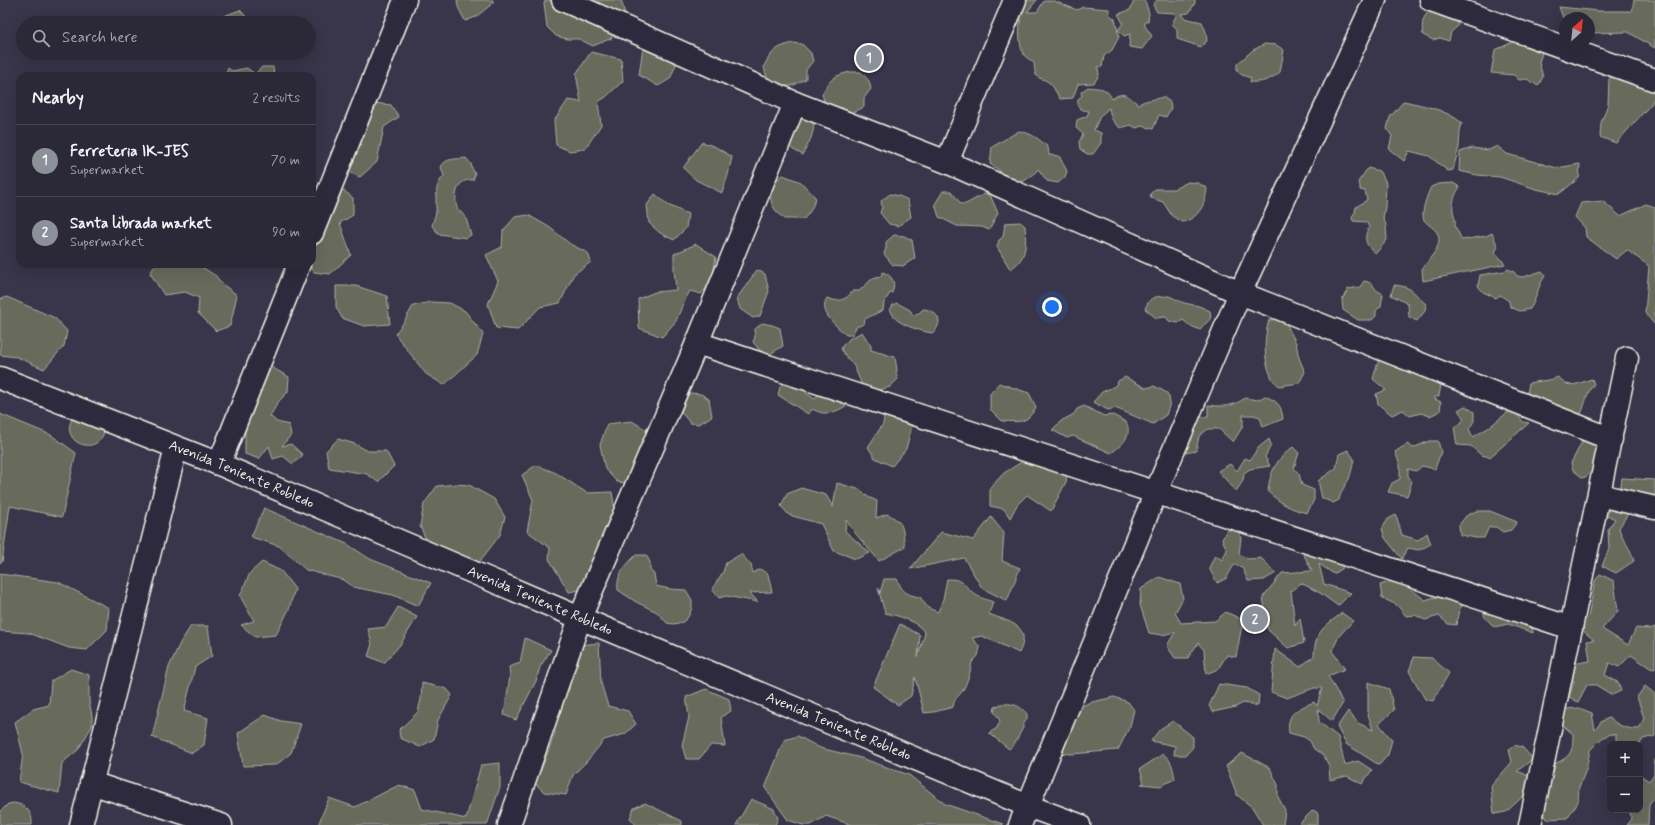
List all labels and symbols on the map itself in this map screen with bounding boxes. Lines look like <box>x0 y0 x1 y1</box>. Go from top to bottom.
north arrow <box>1559 12 1595 48</box>
pin: 1 <box>856 43 882 73</box>
your location <box>1042 297 1062 317</box>
street label: Avenida Teniente Robledo <box>166 436 317 513</box>
street label: Avenida Teniente Robledo <box>465 562 615 640</box>
pin: 2 <box>1242 604 1268 634</box>
street label: Avenida Teniente Robledo <box>763 688 914 765</box>

